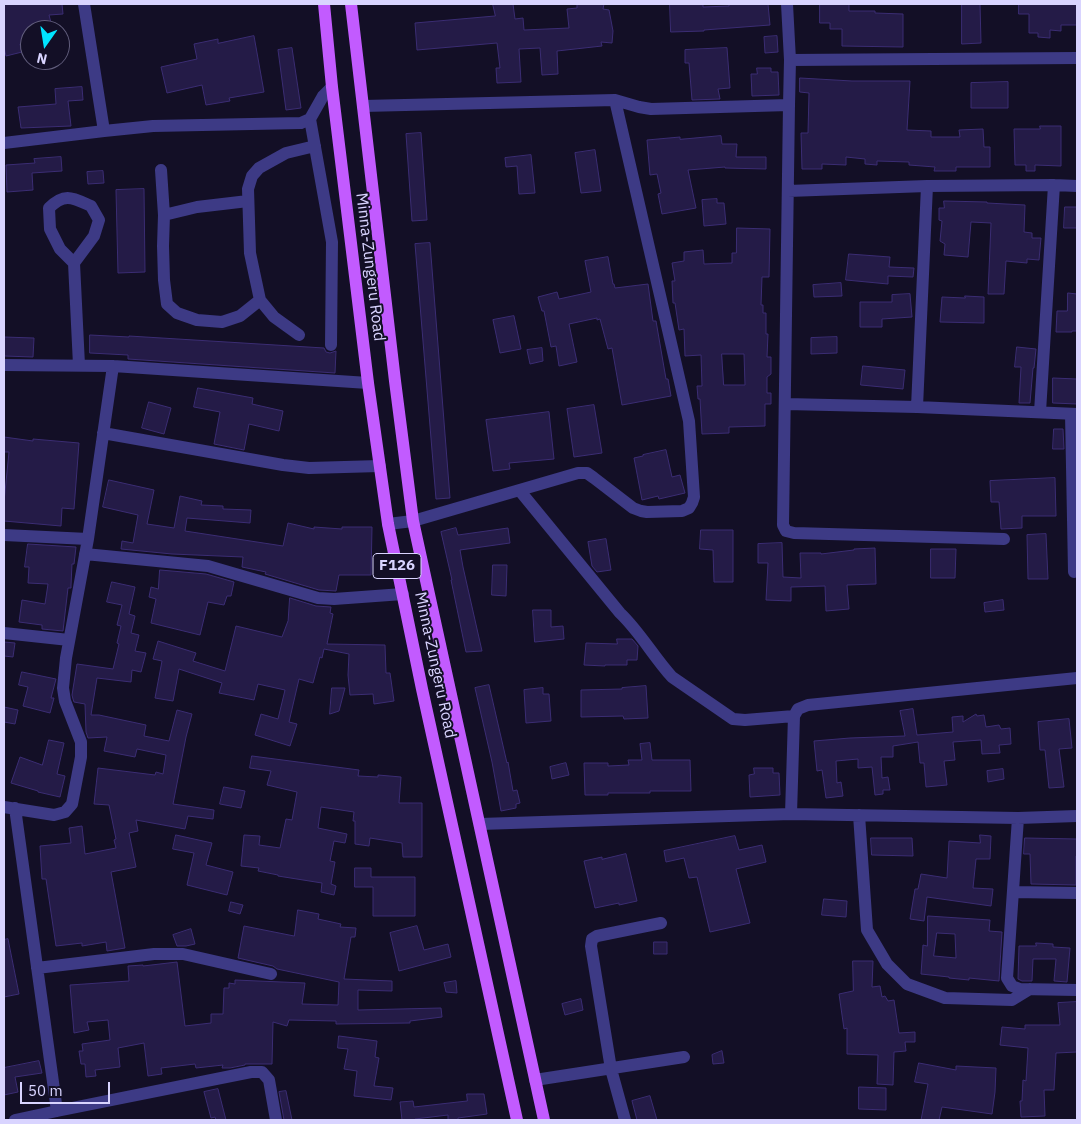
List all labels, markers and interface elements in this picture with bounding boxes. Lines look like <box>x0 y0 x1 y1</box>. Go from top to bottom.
north arrow <box>20 20 70 70</box>
text: N <box>35 49 49 69</box>
street label: Minna-Zungeru Road <box>351 192 389 342</box>
road number: F126 <box>373 554 421 578</box>
street label: Minna-Zungeru Road <box>410 590 460 740</box>
scale bar <box>22 1072 112 1104</box>
text: 50 m <box>28 1081 63 1100</box>

